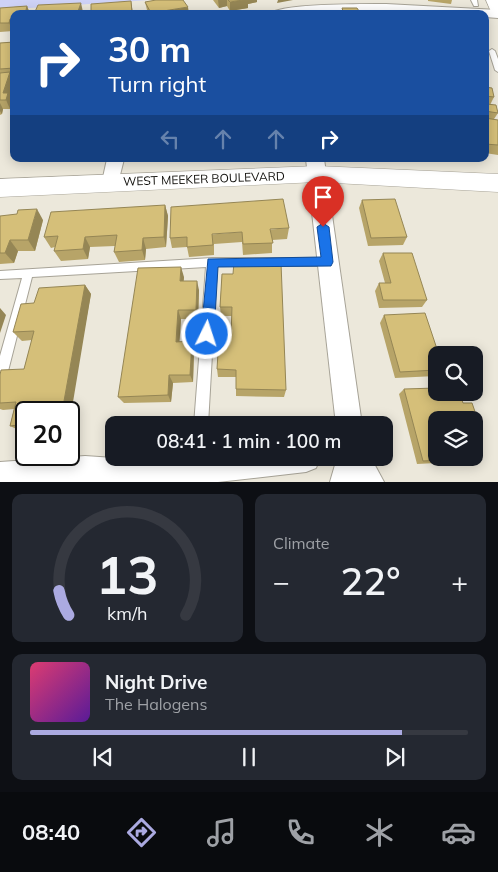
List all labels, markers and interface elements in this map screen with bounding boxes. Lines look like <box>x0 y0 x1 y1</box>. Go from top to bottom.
text: 30 m <box>108 27 191 71</box>
icon: right <box>25 30 90 95</box>
text: Turn right <box>108 70 206 98</box>
icon: left <box>156 125 184 153</box>
icon: ahead <box>209 125 237 153</box>
icon: ahead <box>262 125 290 153</box>
icon: right <box>315 125 343 153</box>
street label: WEST MEEKER BOULEVARD <box>123 168 285 189</box>
pin <box>302 176 344 227</box>
icon: arrive <box>309 183 337 211</box>
position arrow <box>180 307 232 359</box>
map controls <box>428 346 483 466</box>
button: search <box>428 346 483 401</box>
speed limit sign: 20 <box>15 401 80 466</box>
button: layers <box>428 411 483 466</box>
text: 08:41 · 1 min · 100 m <box>156 429 342 453</box>
text: Climate <box>273 533 329 553</box>
text: 13 <box>96 542 159 607</box>
text: 22° <box>341 557 400 605</box>
text: − <box>273 564 290 599</box>
text: + <box>451 564 468 599</box>
text: km/h <box>107 602 148 624</box>
text: Night Drive <box>105 670 207 694</box>
text: The Halogens <box>105 694 207 714</box>
icon: previous <box>89 743 117 771</box>
icon: pause <box>235 743 263 771</box>
icon: next <box>381 743 409 771</box>
icon: directions <box>124 815 159 850</box>
icon: music <box>204 815 239 850</box>
icon: phone <box>283 815 318 850</box>
icon: climate <box>362 815 397 850</box>
icon: car <box>441 815 476 850</box>
text: 08:40 <box>22 818 80 846</box>

